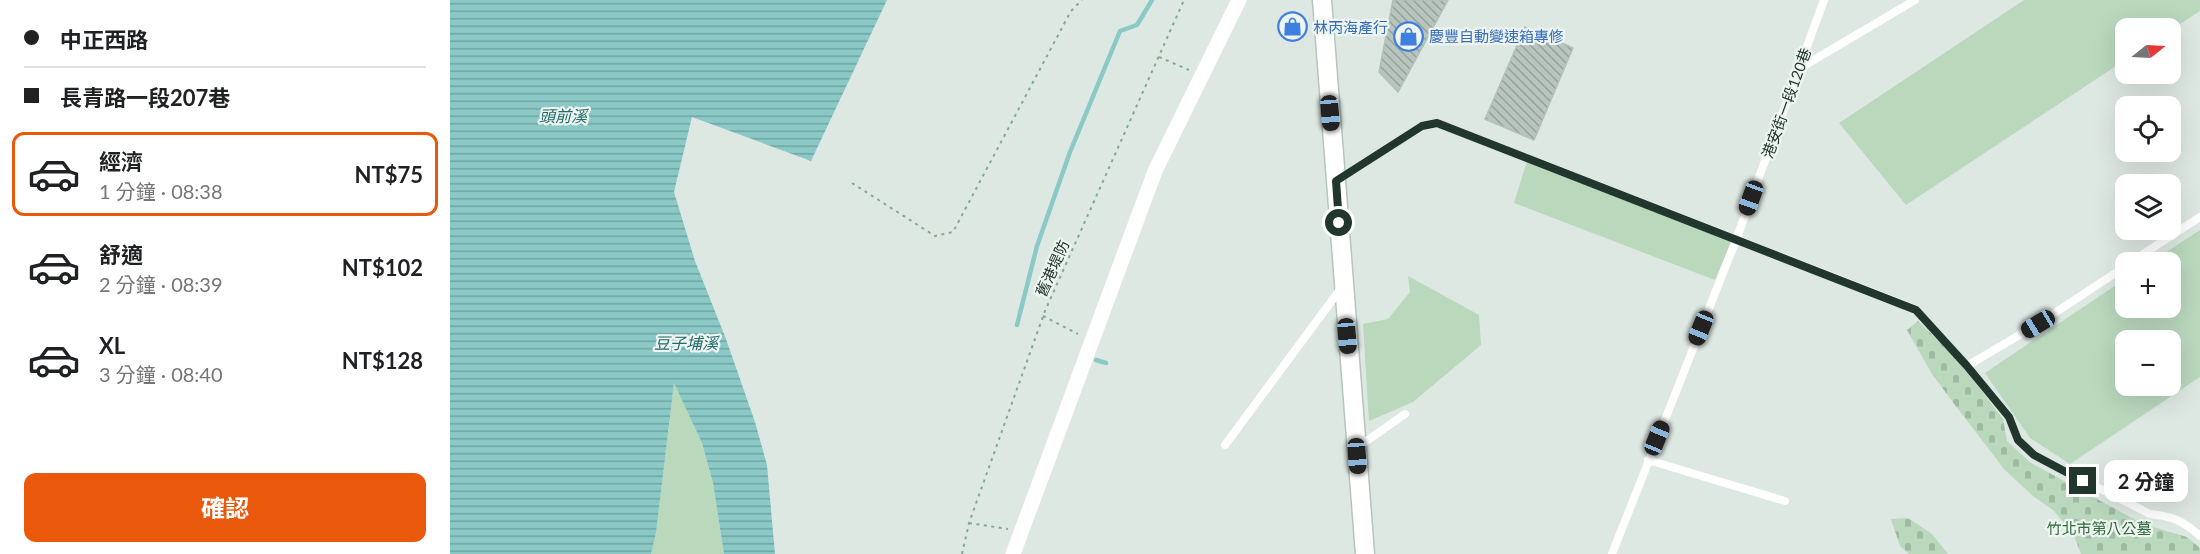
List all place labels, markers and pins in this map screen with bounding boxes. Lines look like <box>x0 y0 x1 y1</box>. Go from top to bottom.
shop icon: 林丙海產行 <box>1276 11 1308 43</box>
place label: 林丙海產行 <box>1313 18 1388 36</box>
shop icon: 慶豐自動變速箱專修 <box>1392 20 1424 52</box>
place label: 慶豐自動變速箱專修 <box>1429 27 1564 45</box>

